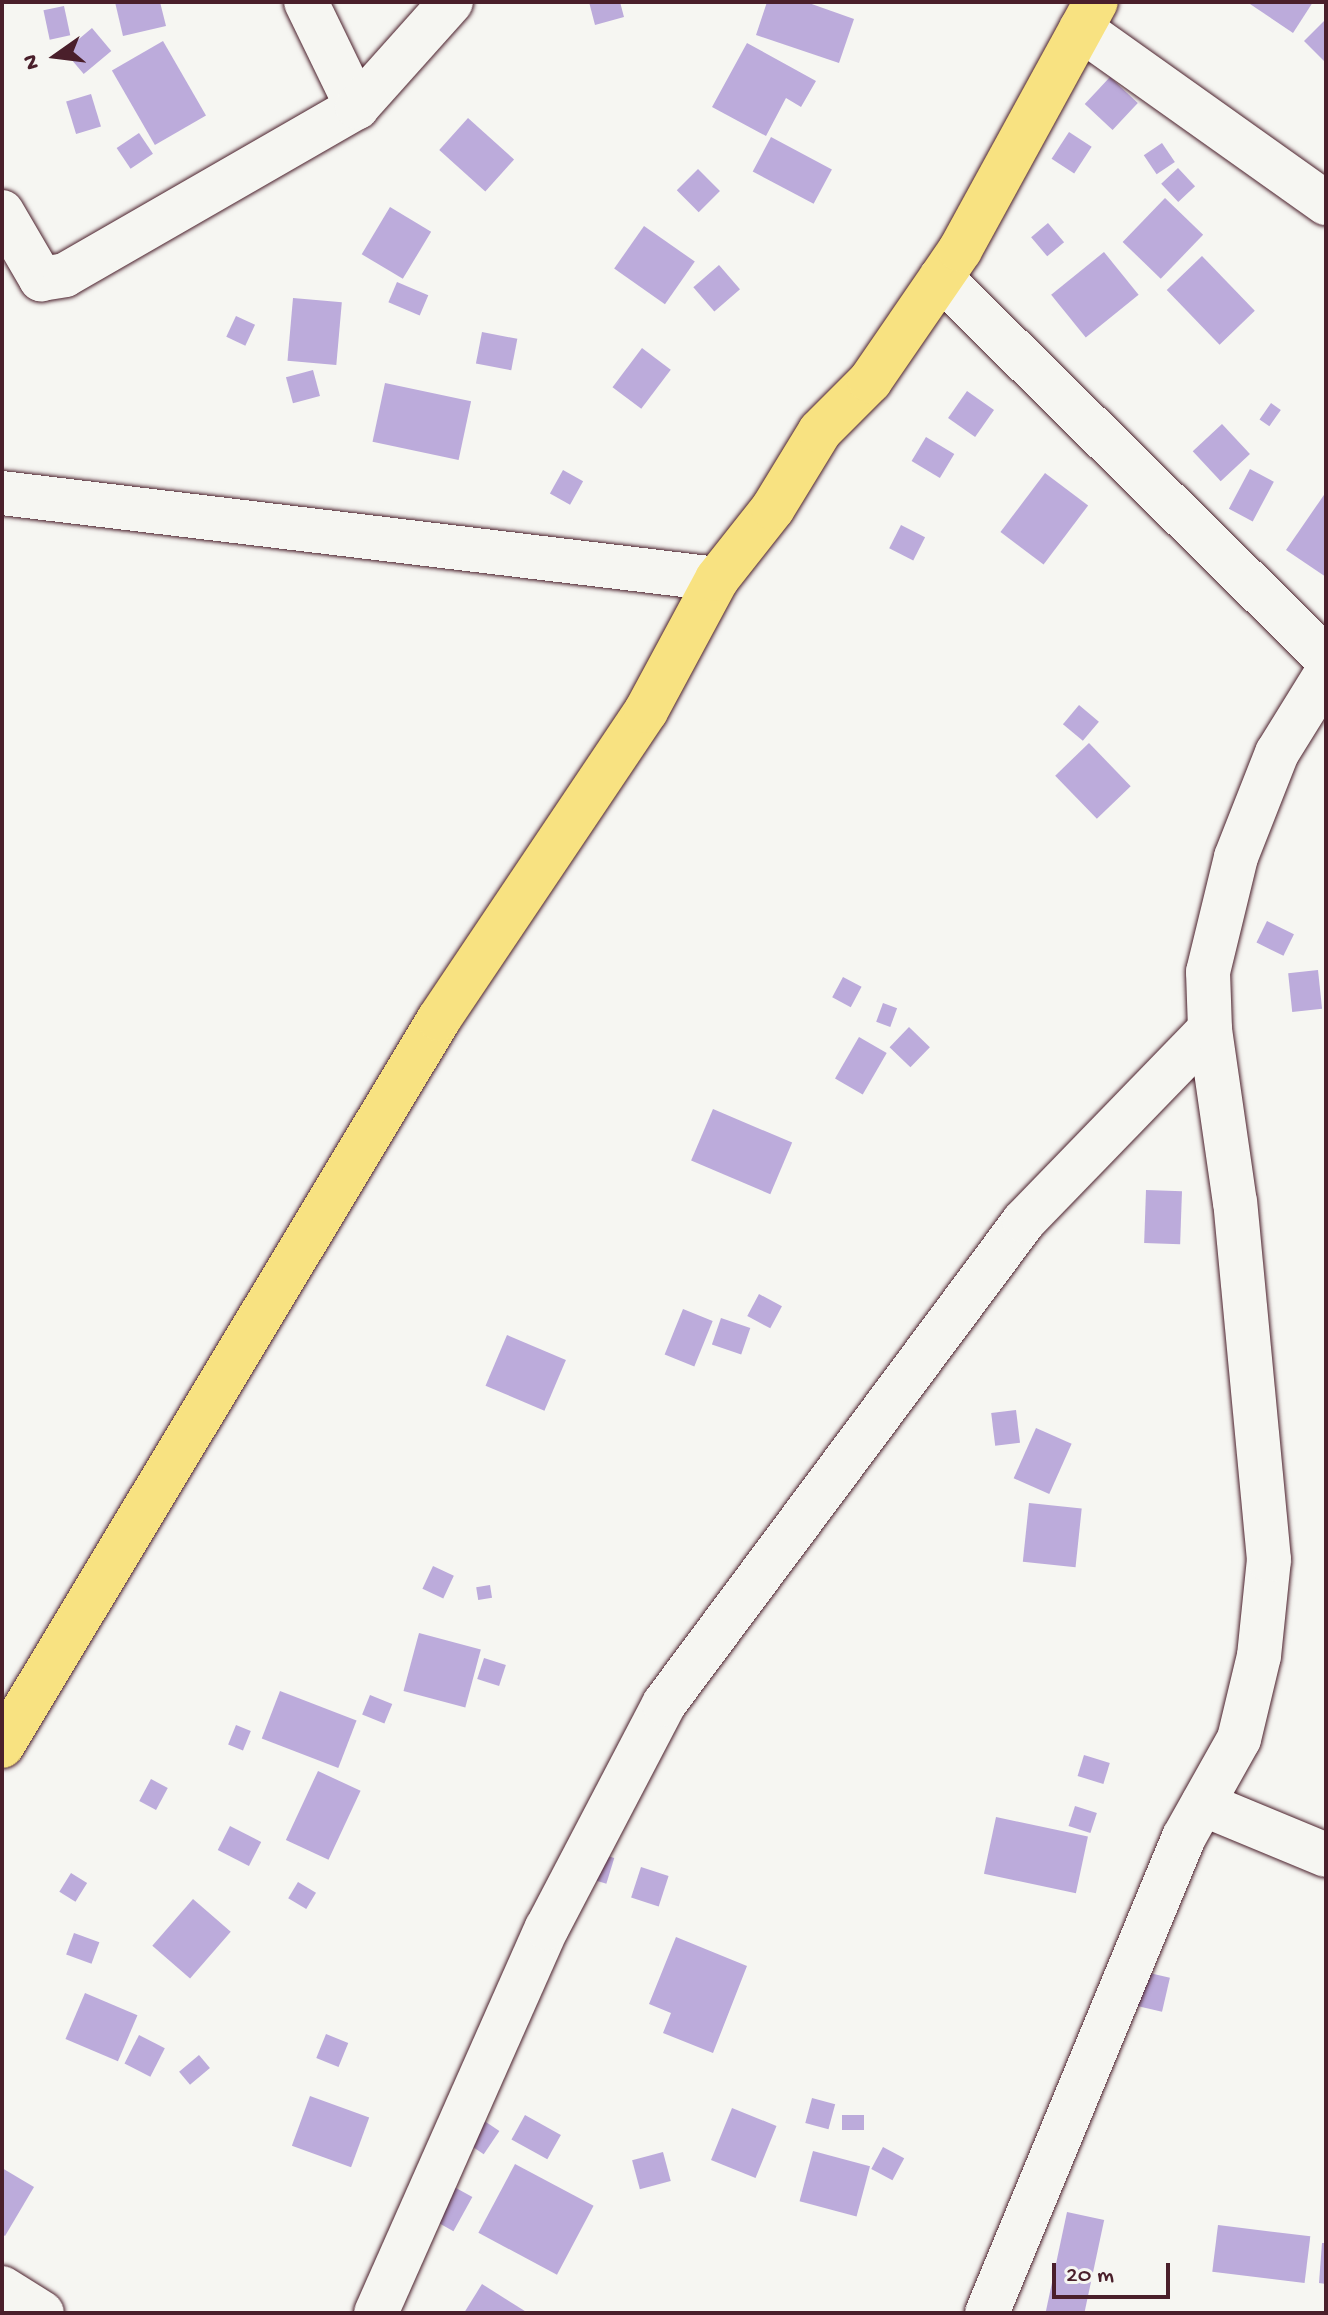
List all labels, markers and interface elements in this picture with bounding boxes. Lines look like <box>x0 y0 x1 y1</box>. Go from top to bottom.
north arrow <box>16 16 96 96</box>
text: N <box>18 52 47 72</box>
scale bar <box>1056 2247 1174 2297</box>
text: 20 m <box>1066 2262 1114 2291</box>

